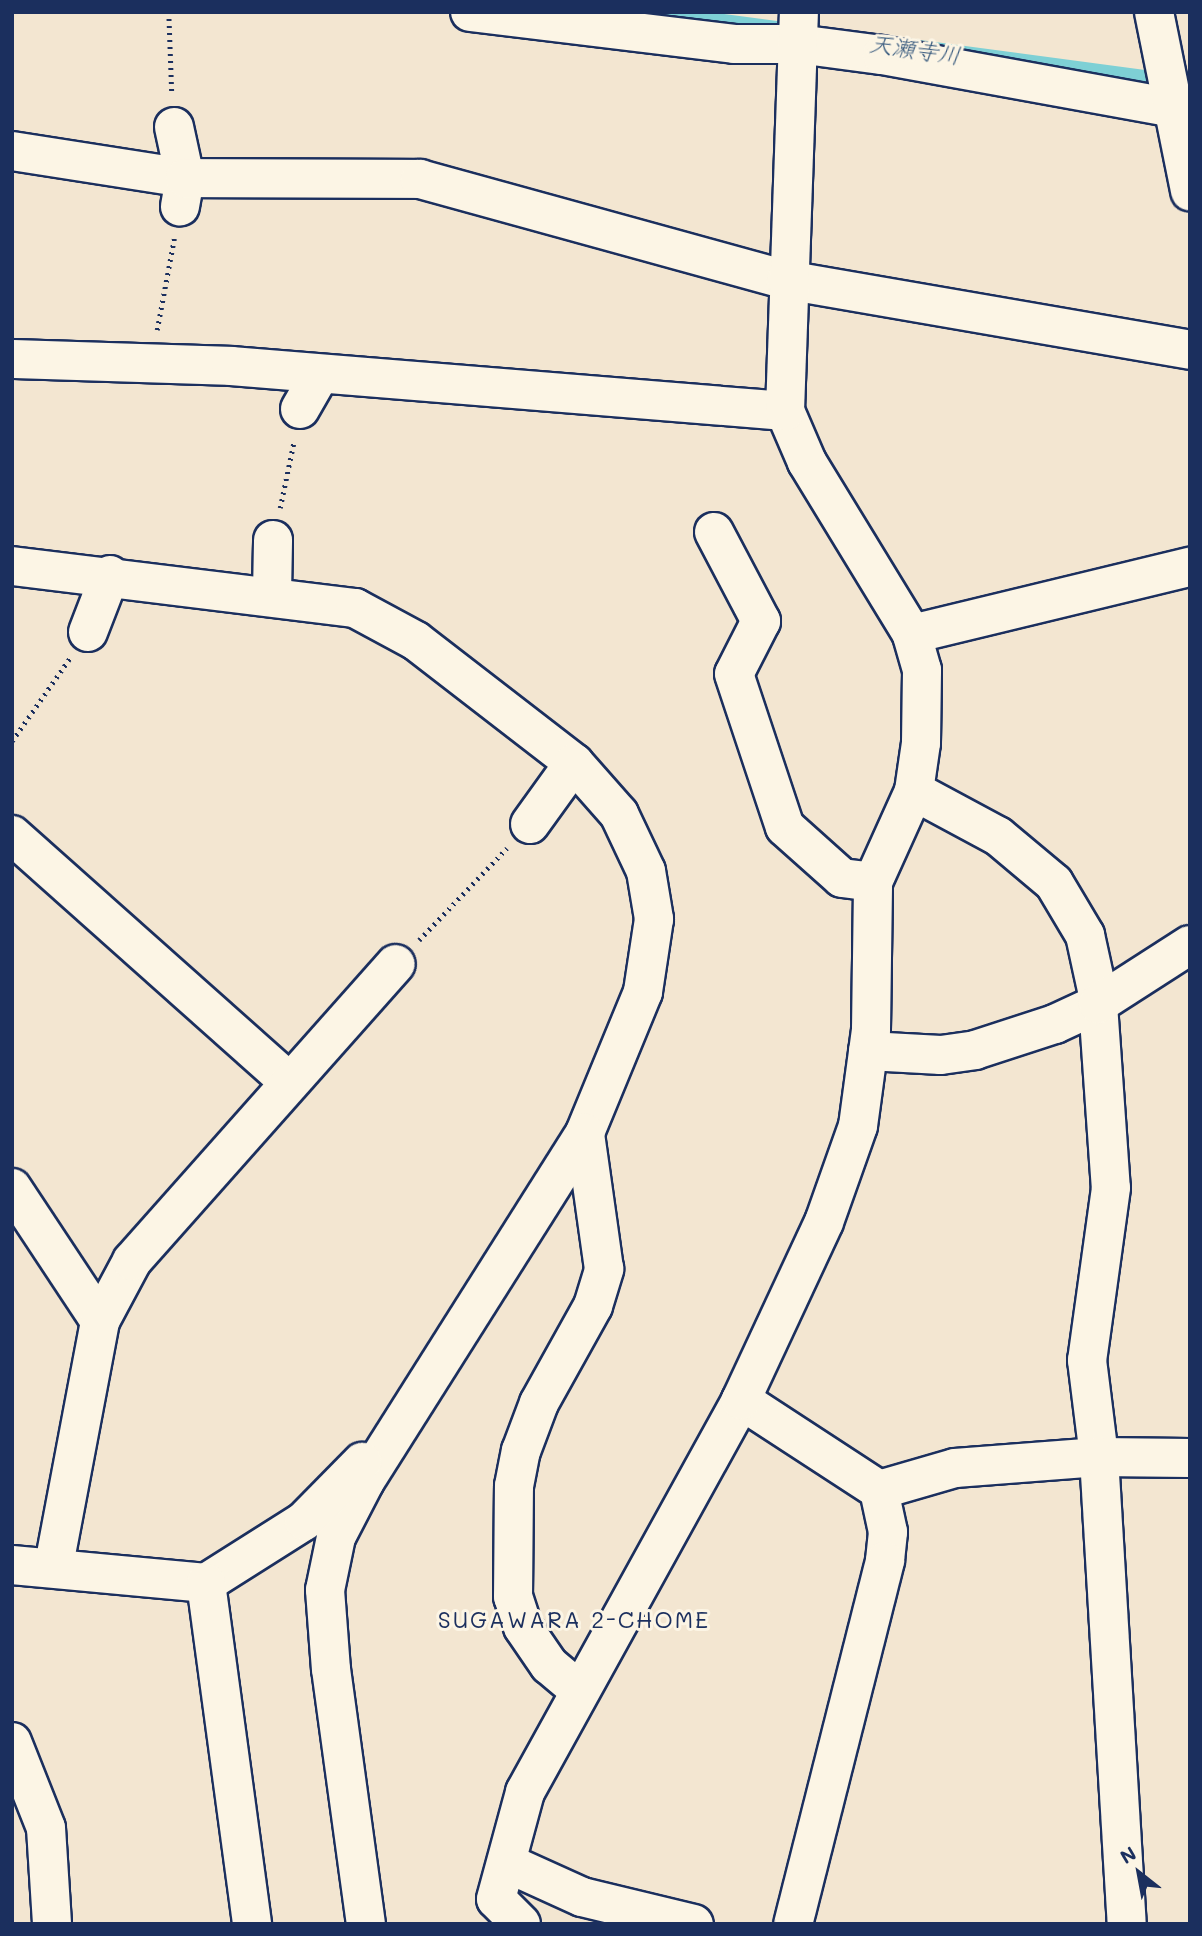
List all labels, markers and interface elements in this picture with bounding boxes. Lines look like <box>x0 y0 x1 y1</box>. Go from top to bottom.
water label: 天瀬寺川 <box>868 29 962 69</box>
district label: SUGAWARA 2-CHOME <box>440 1605 708 1633</box>
north arrow <box>1104 1838 1174 1908</box>
text: N <box>1115 1840 1141 1869</box>

